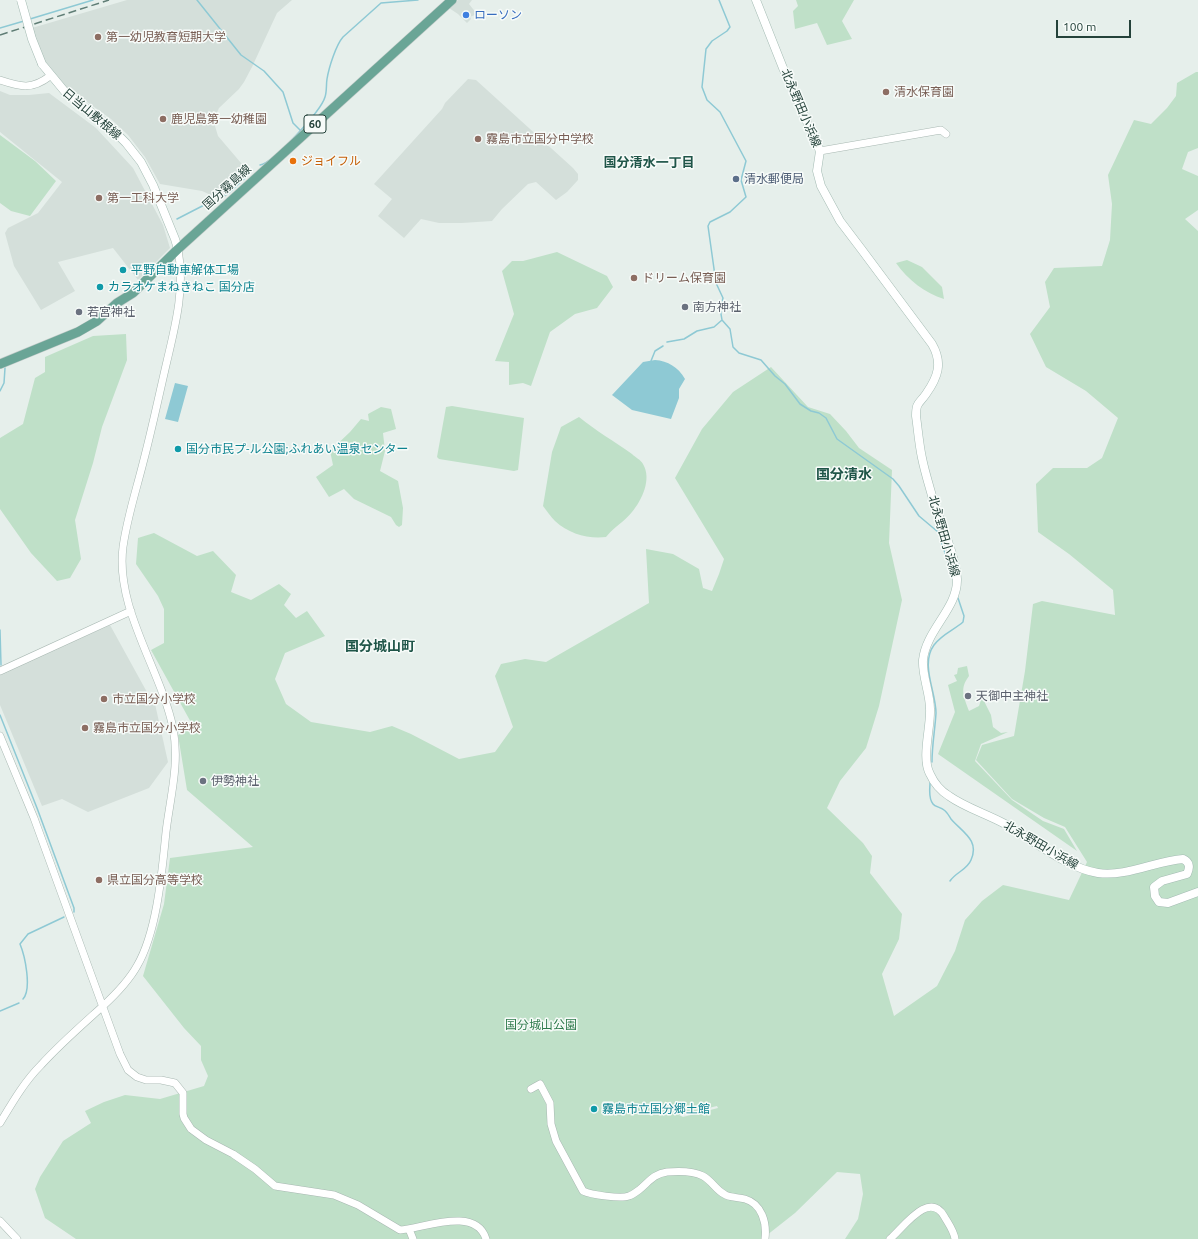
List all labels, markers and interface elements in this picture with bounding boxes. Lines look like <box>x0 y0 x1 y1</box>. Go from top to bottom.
place label: ローソン <box>474 8 522 22</box>
marker: ローソン <box>461 10 471 20</box>
scale bar <box>1058 12 1133 38</box>
text: 100 m <box>1063 20 1096 33</box>
place label: 第一幼児教育短期大学 <box>106 30 226 44</box>
marker: 第一幼児教育短期大学 <box>93 32 103 42</box>
street label: 北永野田小浜線 <box>778 67 824 149</box>
street label: 日当山敷根線 <box>60 85 124 143</box>
place label: 清水保育園 <box>894 85 954 99</box>
marker: 清水保育園 <box>881 87 891 97</box>
place label: 鹿児島第一幼稚園 <box>171 112 267 126</box>
marker: 鹿児島第一幼稚園 <box>158 114 168 124</box>
road number: 60 <box>304 115 326 133</box>
place label: 霧島市立国分中学校 <box>486 132 594 146</box>
marker: 霧島市立国分中学校 <box>473 134 483 144</box>
place label: ジョイフル <box>301 154 361 168</box>
district label: 国分清水一丁目 <box>604 155 694 171</box>
marker: ジョイフル <box>288 156 298 166</box>
street label: 国分霧島線 <box>200 162 254 212</box>
place label: 清水郵便局 <box>744 172 804 186</box>
marker: 清水郵便局 <box>731 174 741 184</box>
place label: 第一工科大学 <box>107 191 179 205</box>
marker: 第一工科大学 <box>94 193 104 203</box>
place label: 平野自動車解体工場 <box>131 263 239 277</box>
marker: 平野自動車解体工場 <box>118 265 128 275</box>
place label: ドリーム保育園 <box>642 271 726 285</box>
marker: ドリーム保育園 <box>629 273 639 283</box>
place label: カラオケまねきねこ 国分店 <box>108 280 255 294</box>
marker: カラオケまねきねこ 国分店 <box>95 282 105 292</box>
place label: 南方神社 <box>693 300 741 314</box>
marker: 南方神社 <box>680 302 690 312</box>
place label: 若宮神社 <box>87 305 135 319</box>
marker: 若宮神社 <box>74 307 84 317</box>
place label: 国分市民プ-ル公園;ふれあい温泉センター <box>186 442 408 456</box>
marker: 国分市民プ-ル公園;ふれあい温泉センター <box>173 444 183 454</box>
district label: 国分清水 <box>816 466 872 482</box>
street label: 北永野田小浜線 <box>926 494 962 578</box>
district label: 国分城山町 <box>345 638 415 654</box>
place label: 天御中主神社 <box>976 689 1048 703</box>
marker: 天御中主神社 <box>963 691 973 701</box>
place label: 市立国分小学校 <box>112 692 196 706</box>
marker: 市立国分小学校 <box>99 694 109 704</box>
place label: 霧島市立国分小学校 <box>93 721 201 735</box>
marker: 霧島市立国分小学校 <box>80 723 90 733</box>
place label: 伊勢神社 <box>211 774 259 788</box>
marker: 伊勢神社 <box>198 776 208 786</box>
street label: 北永野田小浜線 <box>1001 818 1081 872</box>
place label: 県立国分高等学校 <box>107 873 203 887</box>
marker: 県立国分高等学校 <box>94 875 104 885</box>
park label: 国分城山公園 <box>505 1018 577 1032</box>
place label: 霧島市立国分郷土館 <box>602 1102 710 1116</box>
marker: 霧島市立国分郷土館 <box>589 1104 599 1114</box>

